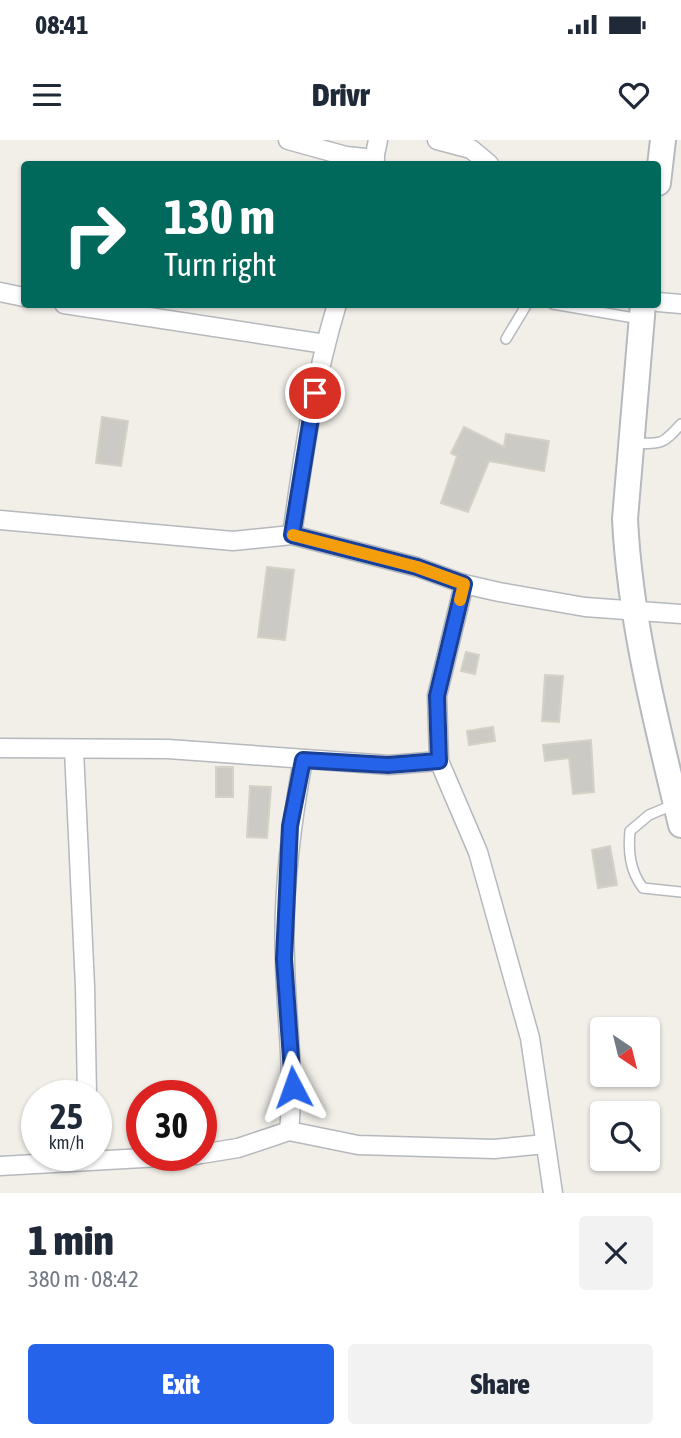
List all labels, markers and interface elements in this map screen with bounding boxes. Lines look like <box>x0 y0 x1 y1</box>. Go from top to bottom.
text: 08:41 <box>35 10 89 40</box>
icon: menu <box>28 76 66 114</box>
text: Drivr <box>312 76 369 113</box>
icon: heart <box>615 76 653 114</box>
text: 130 m <box>164 188 275 244</box>
icon: right <box>49 189 140 280</box>
text: Turn right <box>164 246 277 283</box>
pin <box>285 363 345 423</box>
icon: arrive <box>296 374 334 412</box>
north arrow <box>590 1017 660 1087</box>
map controls <box>590 1017 660 1171</box>
position arrow <box>256 1050 330 1124</box>
speed limit sign: 30 <box>126 1080 217 1171</box>
text: 25 <box>50 1096 83 1136</box>
button: search <box>590 1101 660 1171</box>
text: km/h <box>49 1132 84 1153</box>
text: 1 min <box>28 1216 114 1264</box>
button: close <box>579 1216 653 1290</box>
text: 380 m · 08:42 <box>28 1266 139 1292</box>
button: Exit <box>28 1344 334 1424</box>
button: Share <box>348 1344 653 1424</box>

